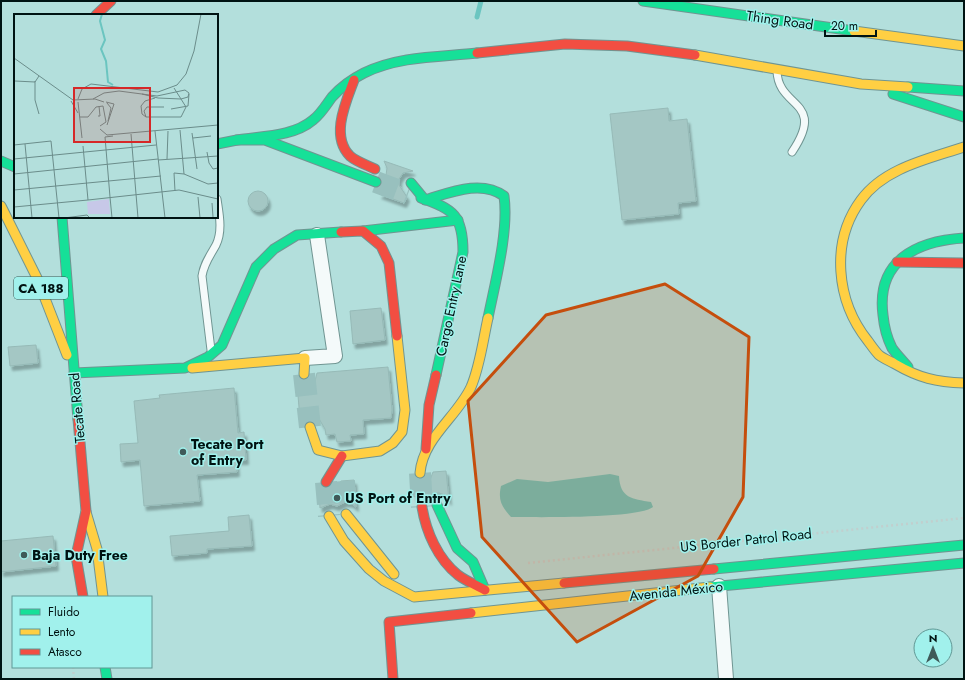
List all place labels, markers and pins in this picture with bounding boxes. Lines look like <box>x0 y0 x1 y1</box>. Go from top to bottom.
place label: Tecate Port of Entry <box>191 434 264 470</box>
marker: Tecate Port of Entry <box>178 447 188 457</box>
place label: US Port of Entry <box>345 488 451 508</box>
marker: US Port of Entry <box>332 493 342 503</box>
place label: Baja Duty Free <box>32 545 128 565</box>
marker: Baja Duty Free <box>19 550 29 560</box>

